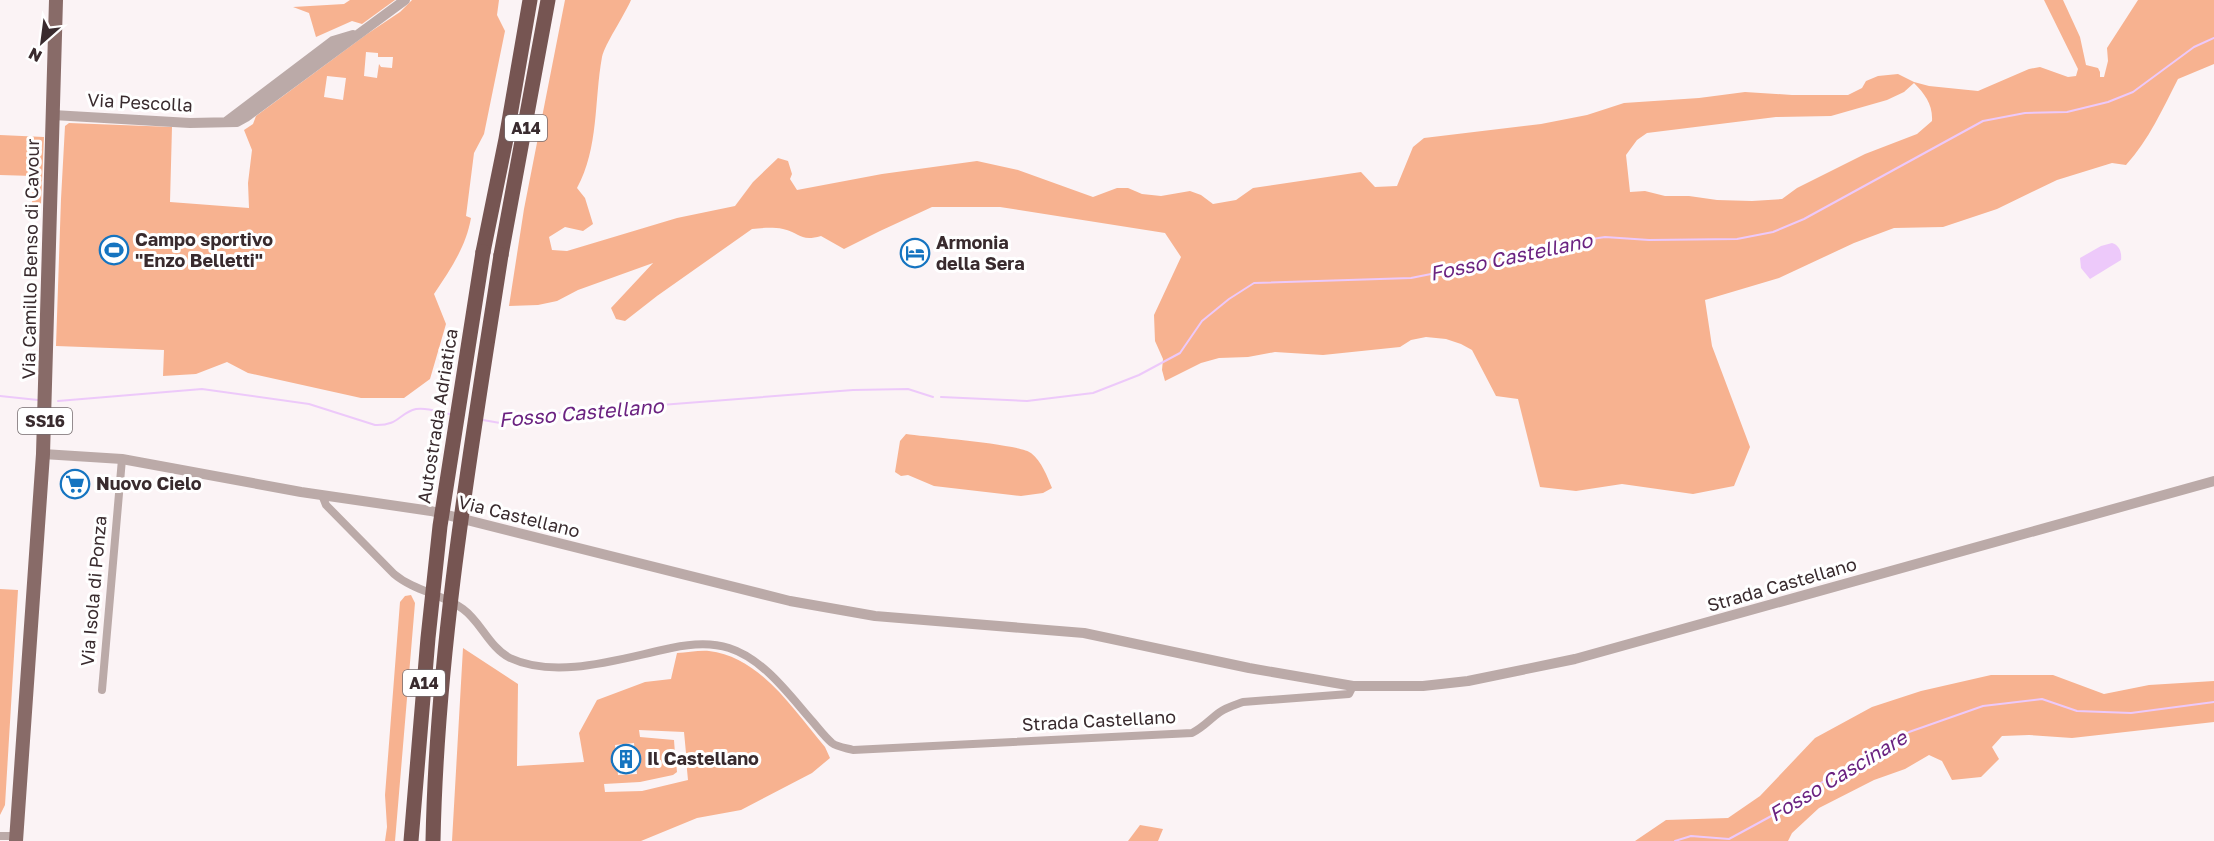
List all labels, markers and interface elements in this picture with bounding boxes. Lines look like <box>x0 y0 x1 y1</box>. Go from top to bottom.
north arrow <box>12 12 72 72</box>
text: N <box>25 44 45 67</box>
street label: Via Pescolla <box>87 88 193 116</box>
road number: A14 <box>505 115 547 141</box>
street label: Via Camillo Benso di Cavour <box>17 138 43 379</box>
water label: Fosso Castellano <box>1427 227 1595 285</box>
place label: Campo sportivo "Enzo Belletti" <box>135 228 273 271</box>
place label: Armonia della Sera <box>936 231 1025 274</box>
sports icon: Campo sportivo "Enzo Belletti" <box>98 234 130 266</box>
hotel icon: Armonia della Sera <box>899 237 931 269</box>
street label: Autostrada Adriatica <box>412 327 462 505</box>
water label: Fosso Castellano <box>497 393 665 431</box>
road number: SS16 <box>18 408 72 434</box>
supermarket icon: Nuovo Cielo <box>59 468 91 500</box>
place label: Nuovo Cielo <box>96 472 202 494</box>
street label: Via Castellano <box>456 490 582 542</box>
street label: Via Isola di Ponza <box>75 515 111 667</box>
street label: Strada Castellano <box>1705 552 1859 616</box>
road number: A14 <box>403 670 445 696</box>
street label: Strada Castellano <box>1021 705 1177 735</box>
water label: Fosso Cascinare <box>1764 724 1912 826</box>
building icon: Il Castellano <box>610 743 642 775</box>
place label: Il Castellano <box>647 747 759 769</box>

